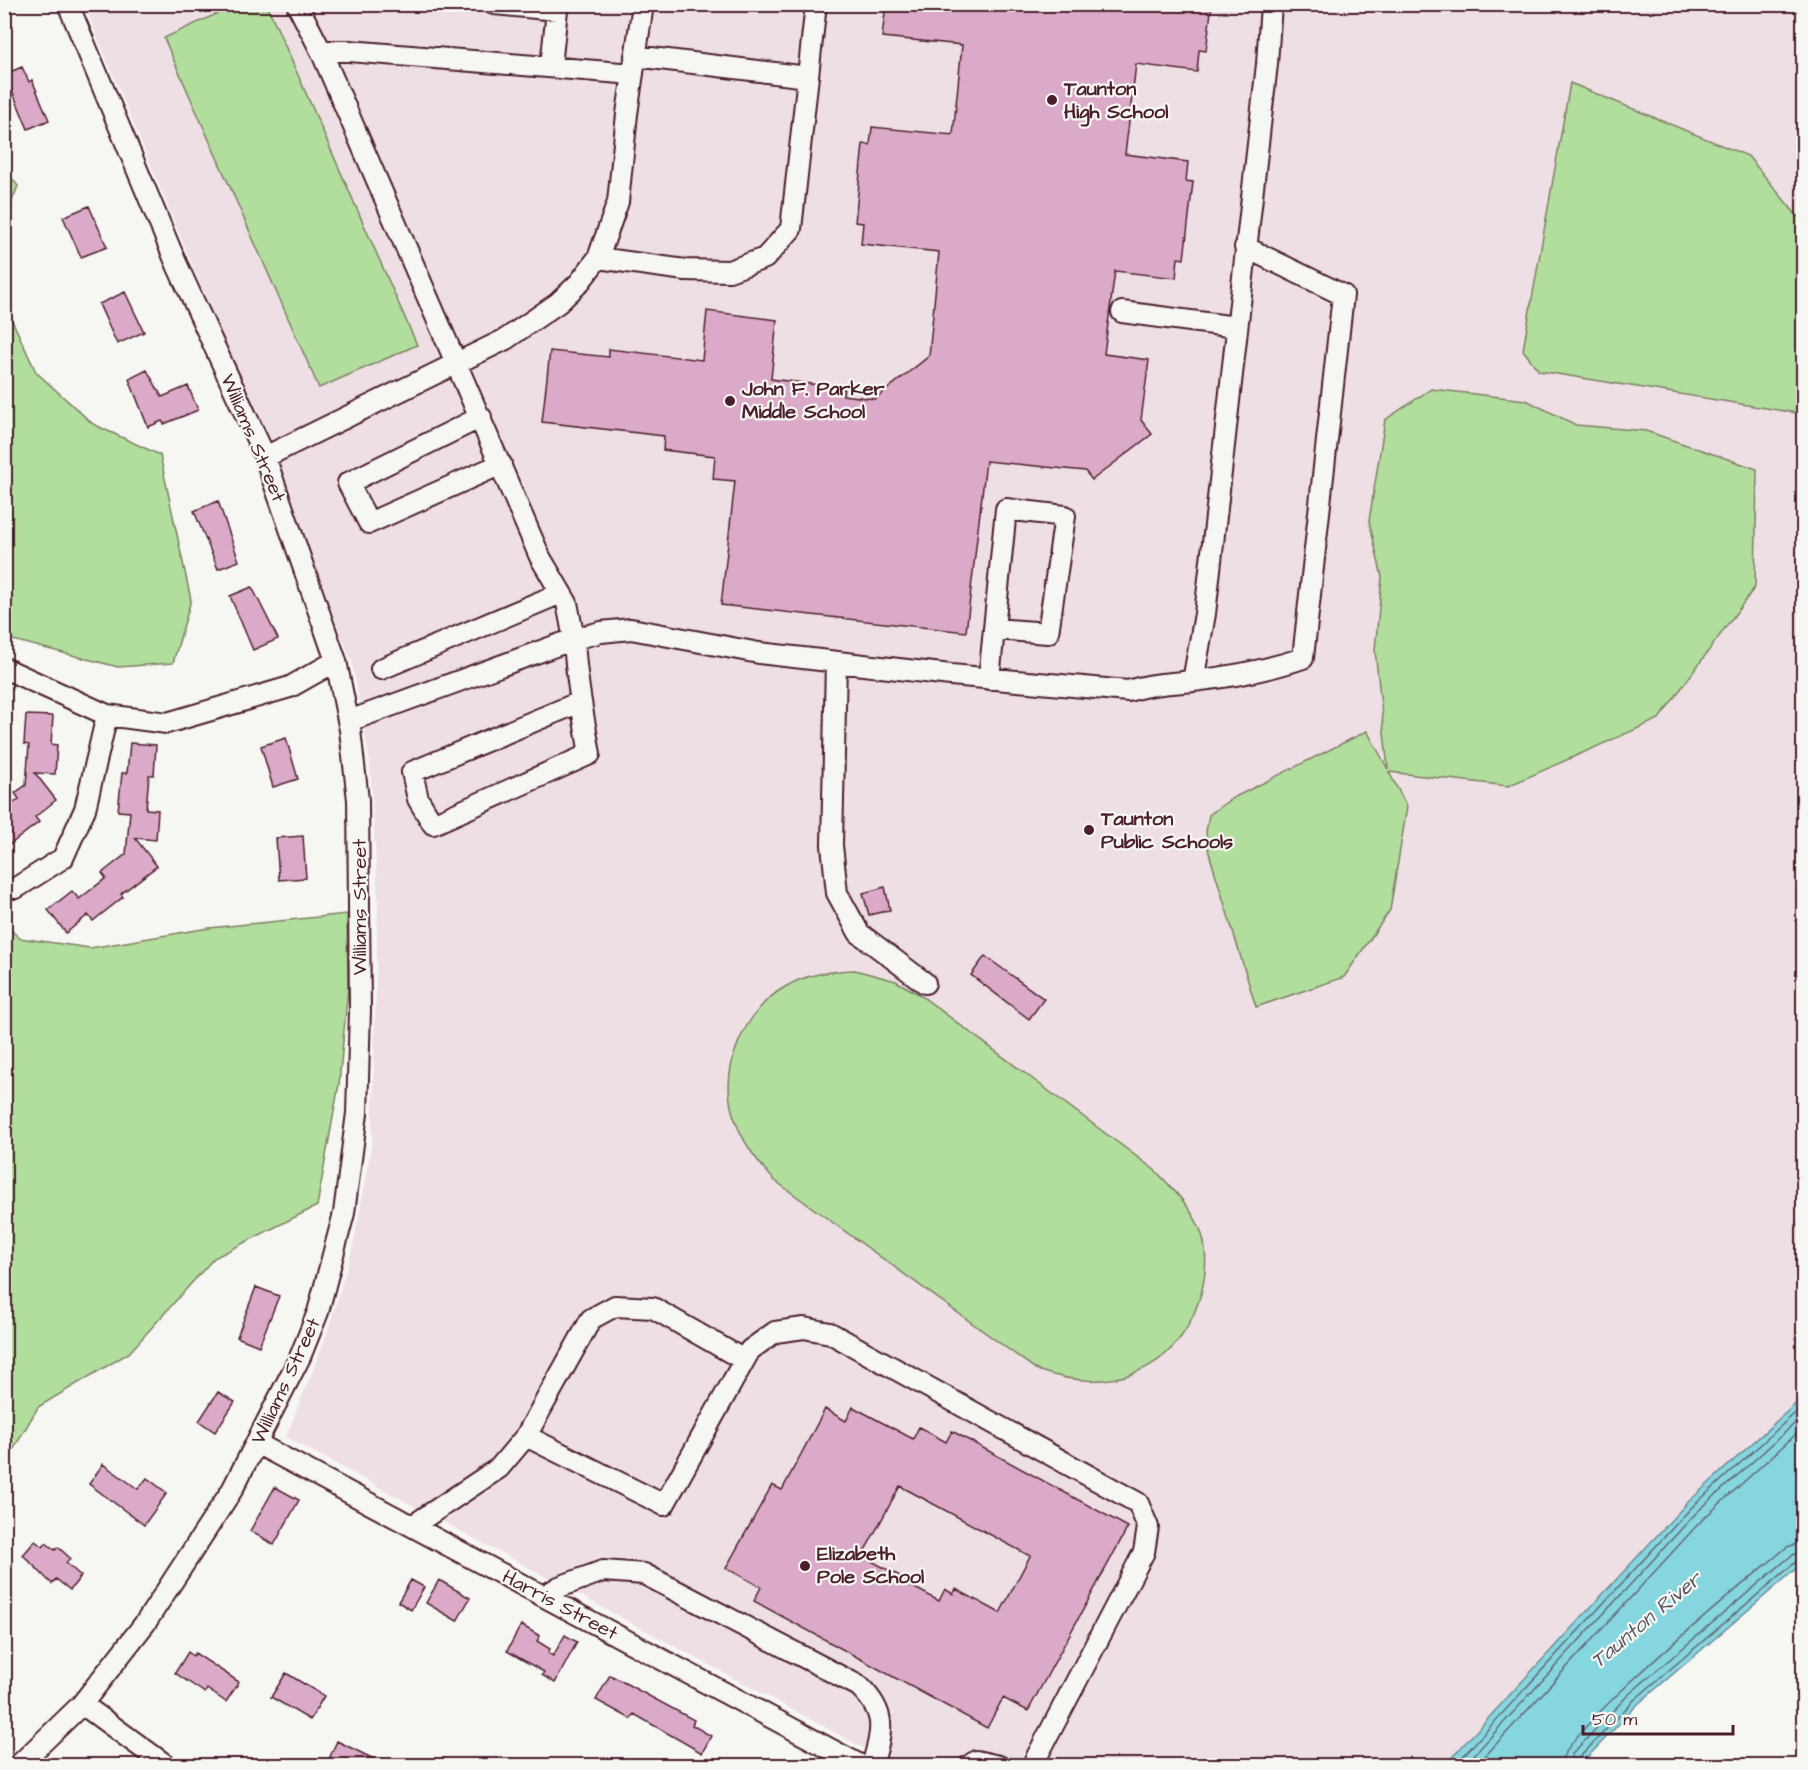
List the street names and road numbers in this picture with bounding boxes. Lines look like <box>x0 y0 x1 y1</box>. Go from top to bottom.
street label: Williams Street <box>213 370 293 506</box>
street label: Williams Street <box>346 839 374 975</box>
street label: Williams Street <box>244 1313 328 1449</box>
street label: Harris Street <box>497 1563 623 1647</box>

